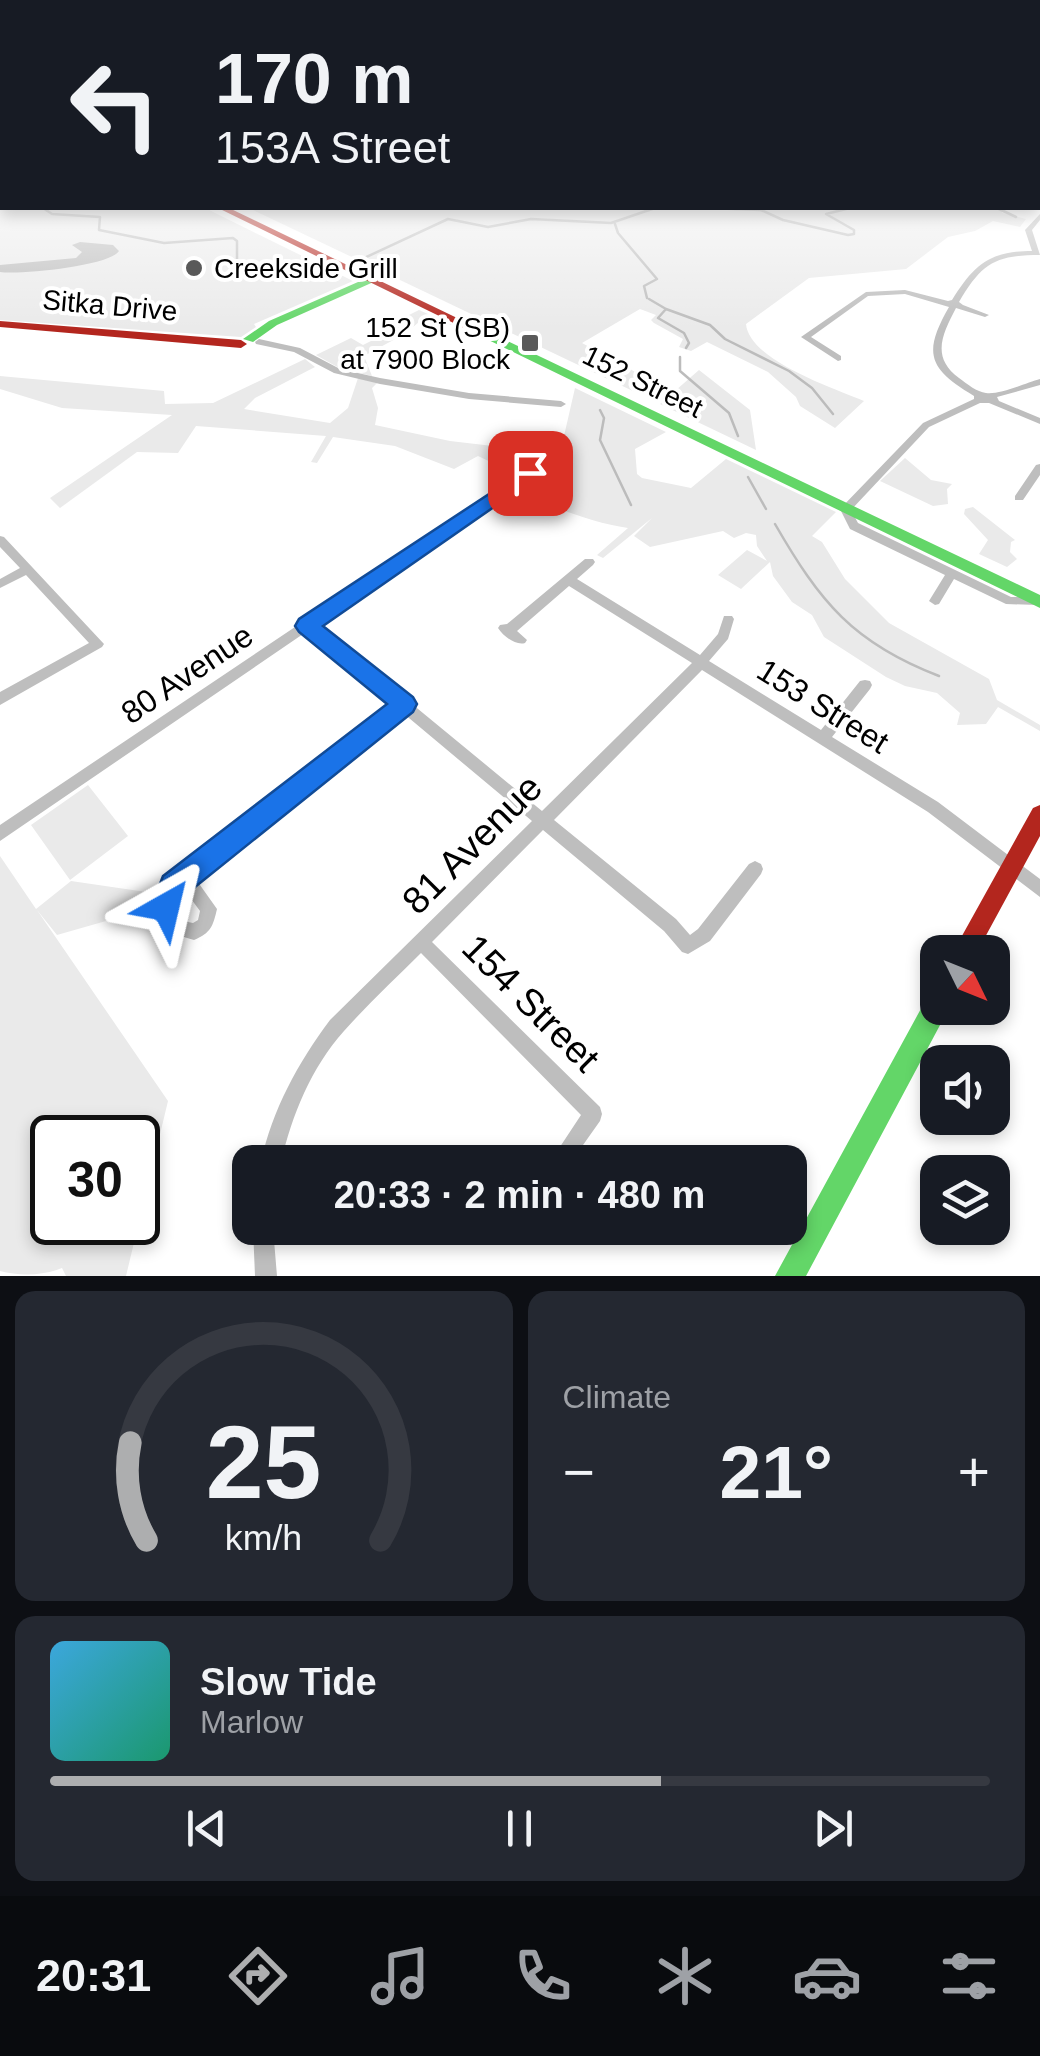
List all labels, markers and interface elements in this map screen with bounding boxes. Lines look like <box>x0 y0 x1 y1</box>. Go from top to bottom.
icon: left <box>50 40 180 170</box>
text: 170 m <box>215 40 413 118</box>
text: 153A Street <box>215 122 450 173</box>
place label: Creekside Grill <box>214 253 398 284</box>
marker: Creekside Grill <box>183 257 205 279</box>
street label: Sitka Drive <box>41 284 179 327</box>
place label: 152 St (SB) at 7900 Block <box>340 312 511 375</box>
marker: 152 St (SB) at 7900 Block <box>519 332 541 354</box>
street label: 152 Street <box>578 339 708 424</box>
pin <box>488 431 573 516</box>
icon: arrive <box>503 446 558 501</box>
street label: 80 Avenue <box>114 617 260 731</box>
street label: 153 Street <box>751 652 895 760</box>
street label: 81 Avenue <box>394 766 550 922</box>
position arrow <box>114 855 218 959</box>
street label: 154 Street <box>454 926 608 1080</box>
north arrow <box>920 935 1010 1025</box>
map controls <box>920 935 1010 1245</box>
button: sound <box>920 1045 1010 1135</box>
speed limit sign: 30 <box>30 1115 160 1245</box>
button: layers <box>920 1155 1010 1245</box>
text: 20:33 · 2 min · 480 m <box>334 1174 705 1216</box>
text: Climate <box>563 1379 671 1415</box>
text: 25 <box>206 1404 322 1520</box>
text: 21° <box>720 1430 833 1514</box>
text: − <box>563 1441 595 1503</box>
text: + <box>958 1441 990 1503</box>
text: km/h <box>225 1518 302 1558</box>
text: Slow Tide <box>200 1661 377 1703</box>
text: Marlow <box>200 1704 303 1740</box>
icon: previous <box>179 1801 234 1856</box>
icon: pause <box>492 1801 547 1856</box>
icon: next <box>806 1801 861 1856</box>
icon: directions <box>223 1941 293 2011</box>
icon: music <box>365 1941 435 2011</box>
icon: phone <box>508 1941 578 2011</box>
icon: climate <box>650 1941 720 2011</box>
icon: car <box>792 1941 862 2011</box>
icon: filters <box>934 1941 1004 2011</box>
text: 20:31 <box>36 1950 151 2001</box>

